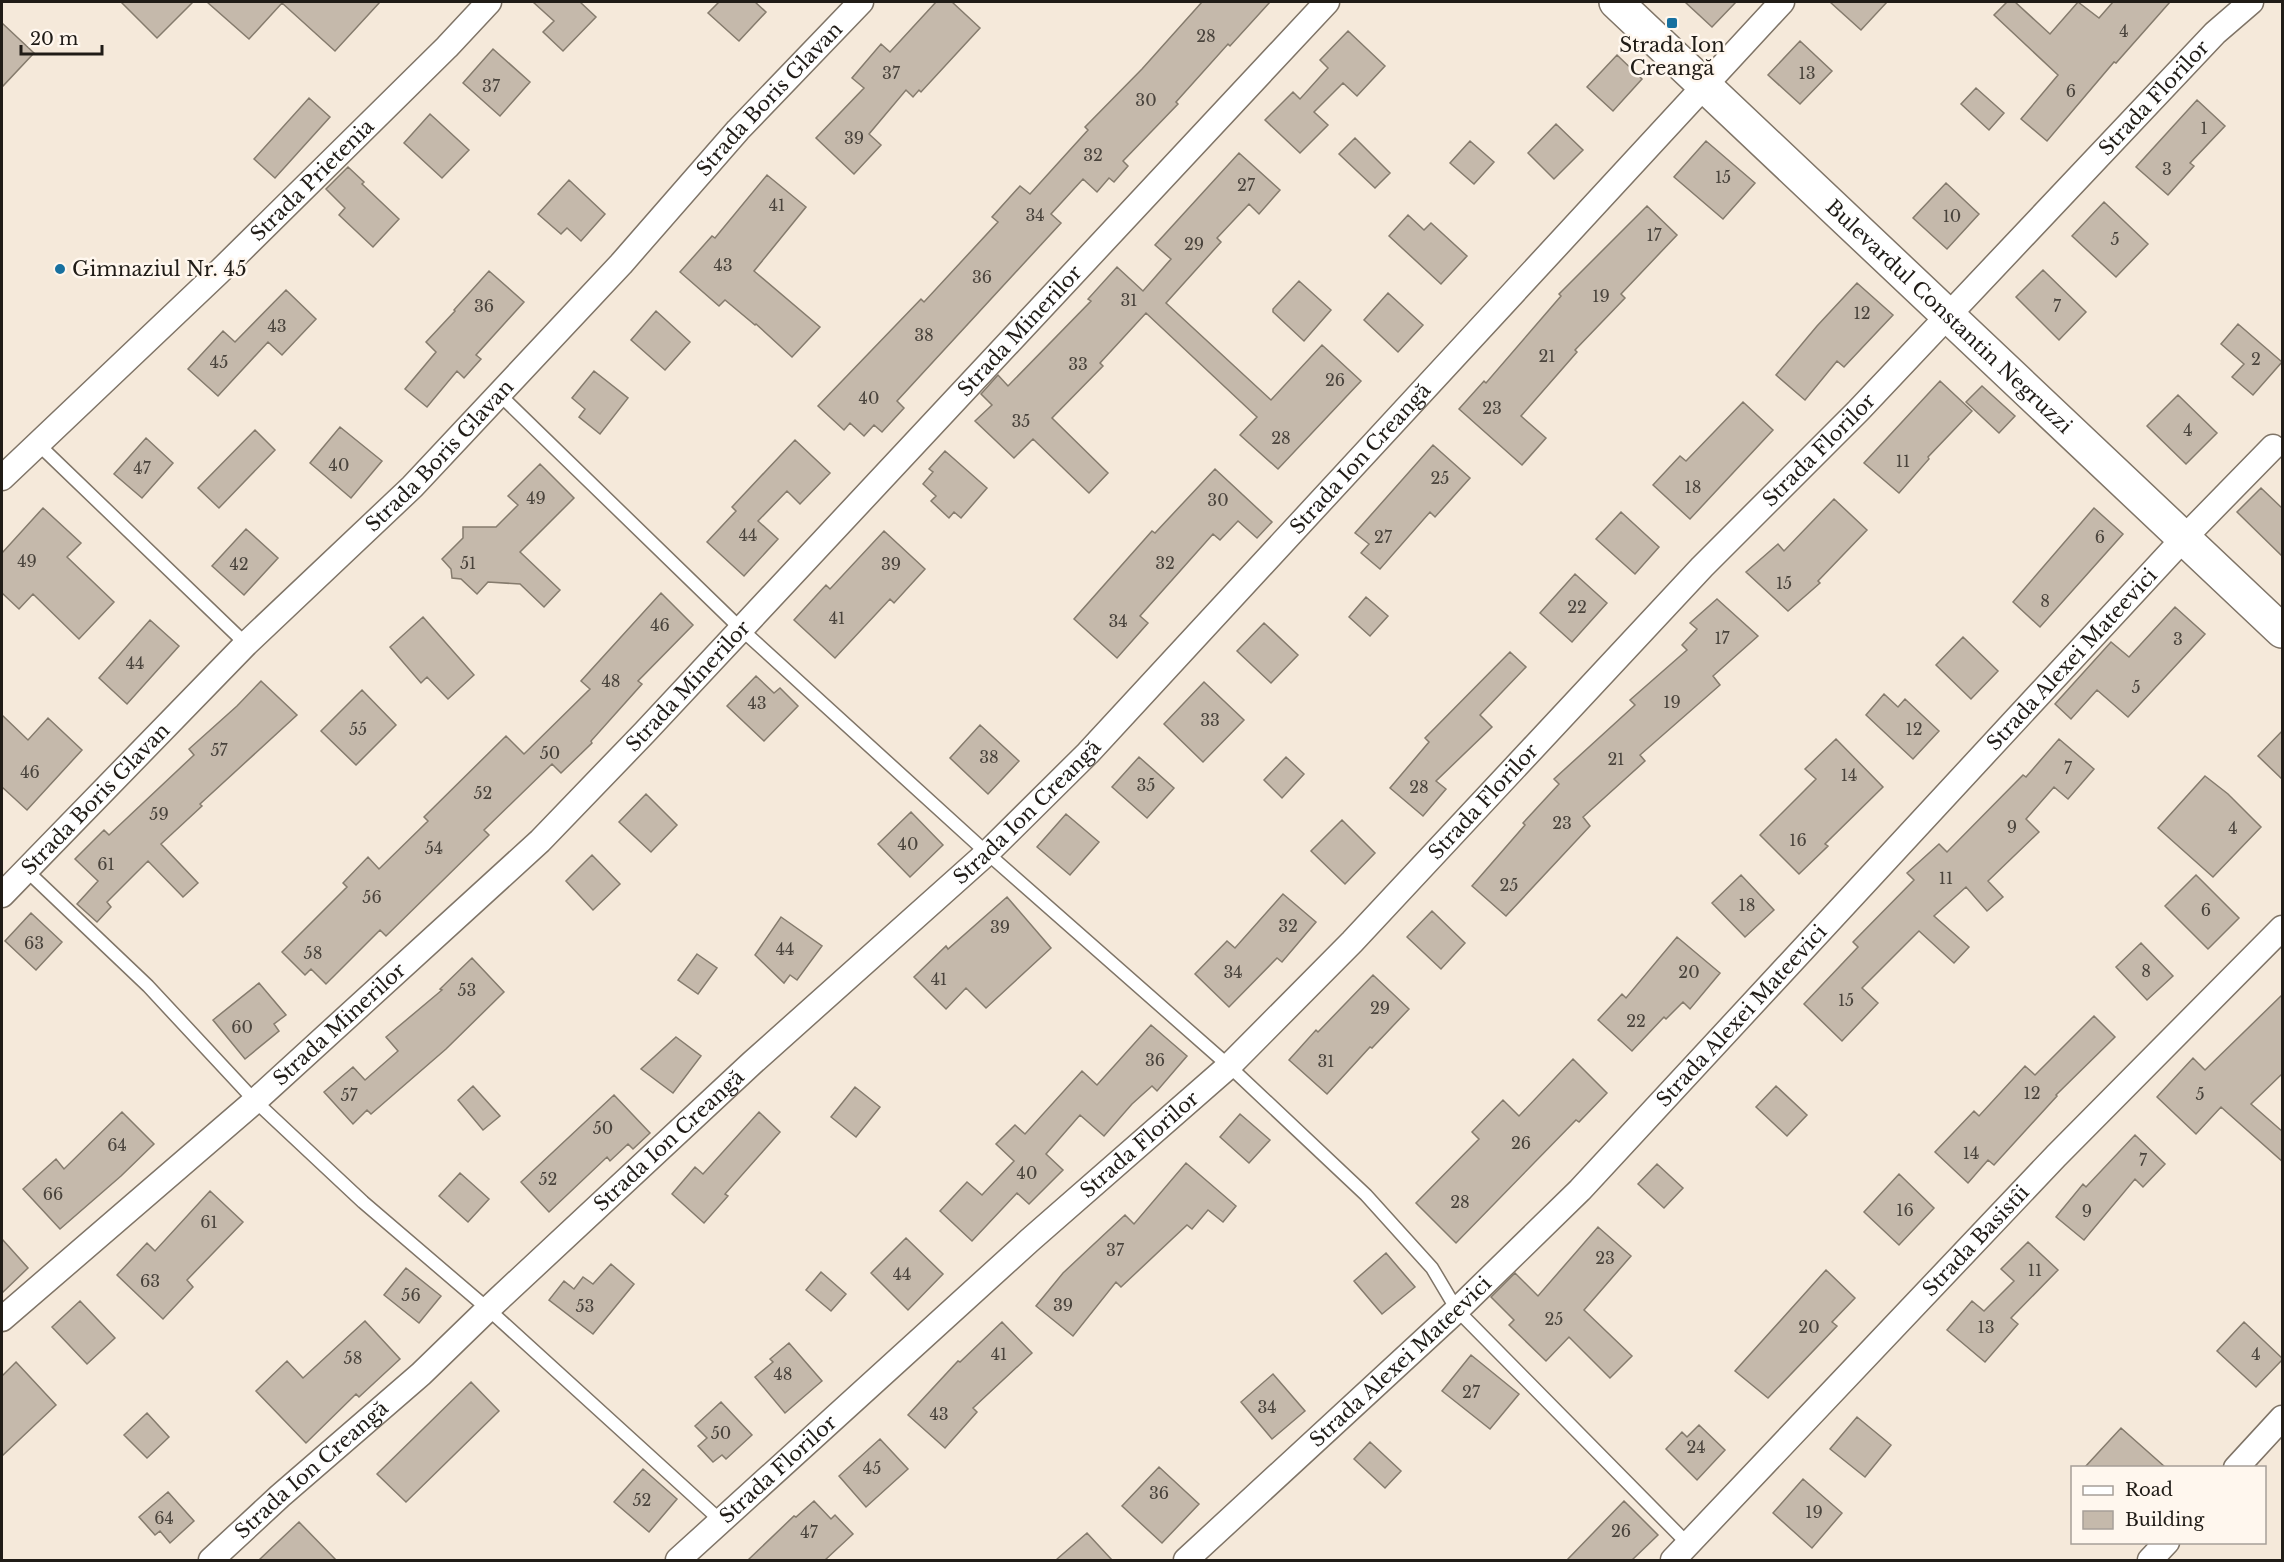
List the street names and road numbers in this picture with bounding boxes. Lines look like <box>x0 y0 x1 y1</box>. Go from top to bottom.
street label: Strada Boris Glavan <box>691 17 847 181</box>
street label: Strada Florilor <box>2094 35 2214 161</box>
street label: Strada Prietenia <box>245 114 379 246</box>
street label: Bulevardul Constantin Negruzzi <box>1821 195 2077 438</box>
street label: Strada Minerilor <box>953 260 1087 401</box>
street label: Strada Boris Glavan <box>360 375 518 537</box>
street label: Strada Ion Creangă <box>1285 378 1436 539</box>
street label: Strada Florilor <box>1758 388 1880 511</box>
street label: Strada Alexei Mateevici <box>1982 563 2162 755</box>
street label: Strada Minerilor <box>621 615 755 756</box>
street label: Strada Boris Glavan <box>16 718 175 880</box>
street label: Strada Ion Creangă <box>948 735 1106 889</box>
street label: Strada Florilor <box>1423 738 1543 864</box>
street label: Strada Alexei Mateevici <box>1651 920 1832 1112</box>
street label: Strada Minerilor <box>268 958 411 1090</box>
street label: Strada Ion Creangă <box>589 1064 749 1216</box>
street label: Strada Florilor <box>1075 1086 1204 1203</box>
street label: Strada Basistîi <box>1918 1180 2034 1301</box>
street label: Strada Alexei Mateevici <box>1305 1271 1496 1452</box>
street label: Strada Ion Creangă <box>230 1395 394 1544</box>
street label: Strada Florilor <box>714 1410 842 1528</box>

